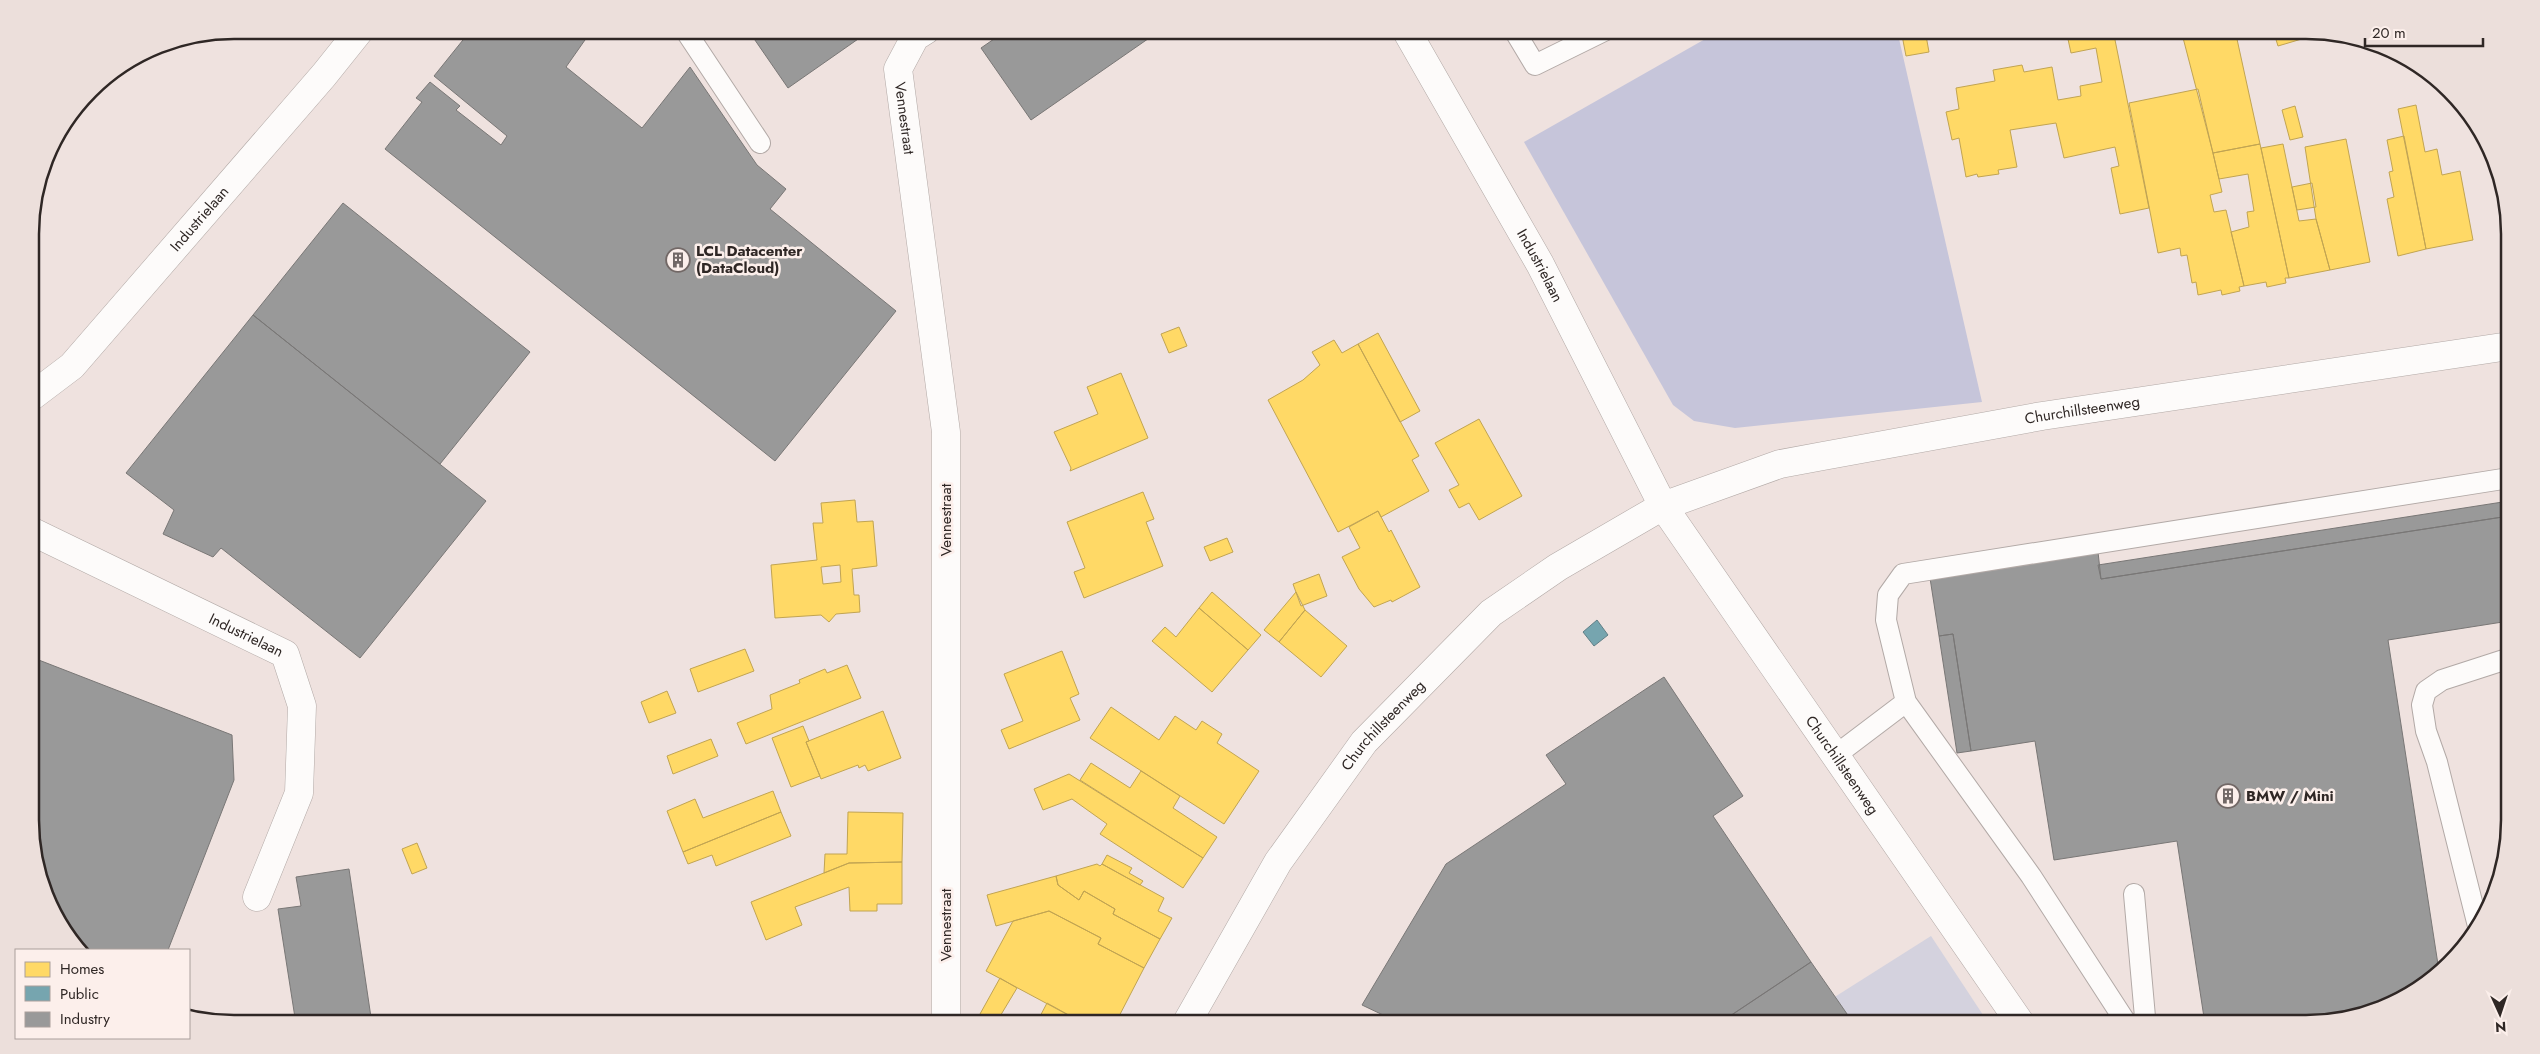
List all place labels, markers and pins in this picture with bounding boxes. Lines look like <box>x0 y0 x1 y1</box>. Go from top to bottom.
place label: LCL Datacenter (DataCloud) <box>696 240 803 279</box>
building icon: LCL Datacenter (DataCloud) <box>665 247 691 273</box>
building icon: BMW / Mini <box>2215 783 2241 809</box>
place label: BMW / Mini <box>2246 785 2334 807</box>

